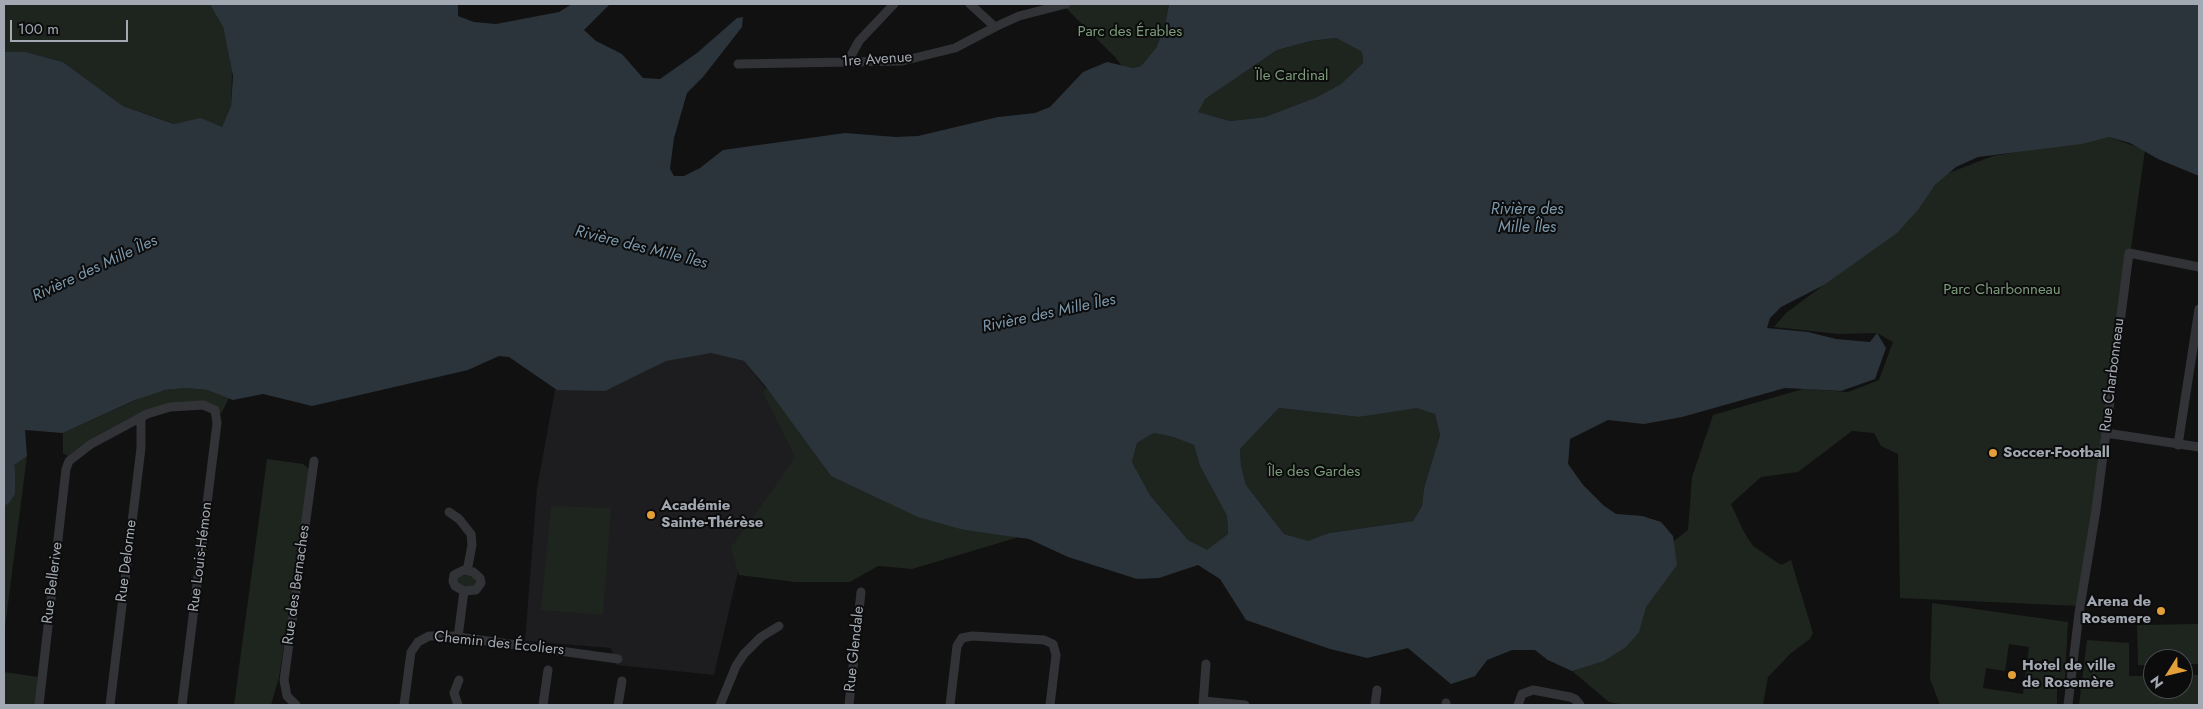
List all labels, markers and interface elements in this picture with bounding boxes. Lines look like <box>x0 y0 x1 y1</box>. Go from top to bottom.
scale bar <box>12 10 130 42</box>
text: 100 m <box>18 18 59 40</box>
park label: Parc des Érables <box>1078 23 1182 41</box>
street label: 1re Avenue <box>841 49 913 71</box>
park label: Ïle Cardinal <box>1256 67 1328 85</box>
water label: Rivière des Mille Îles <box>1491 200 1563 238</box>
water label: Rivière des Mille Îles <box>573 222 709 274</box>
water label: Rivière des Mille Îles <box>29 232 161 306</box>
park label: Parc Charbonneau <box>1943 281 2061 299</box>
water label: Rivière des Mille Îles <box>981 291 1117 337</box>
street label: Rue Charbonneau <box>2097 317 2129 433</box>
place label: Soccer-Football <box>2003 444 2110 462</box>
marker: Soccer-Football <box>1987 447 1999 459</box>
park label: Île des Gardes <box>1268 463 1360 481</box>
place label: Académie Sainte-Thérèse <box>661 497 763 532</box>
street label: Rue Louis-Hémon <box>185 501 217 613</box>
marker: Académie Sainte-Thérèse <box>645 509 657 521</box>
street label: Rue Delorme <box>113 519 141 603</box>
street label: Rue des Bernaches <box>280 524 314 646</box>
street label: Rue Bellerive <box>39 541 67 625</box>
place label: Arena de Rosemere <box>2082 593 2151 628</box>
street label: Rue Glendale <box>842 605 868 693</box>
marker: Arena de Rosemere <box>2155 605 2167 617</box>
street label: Chemin des Écoliers <box>433 628 565 660</box>
north arrow <box>2143 649 2193 699</box>
place label: Hotel de ville de Rosemère <box>2022 657 2116 692</box>
marker: Hotel de ville de Rosemère <box>2006 669 2018 681</box>
text: N <box>2145 672 2168 693</box>

